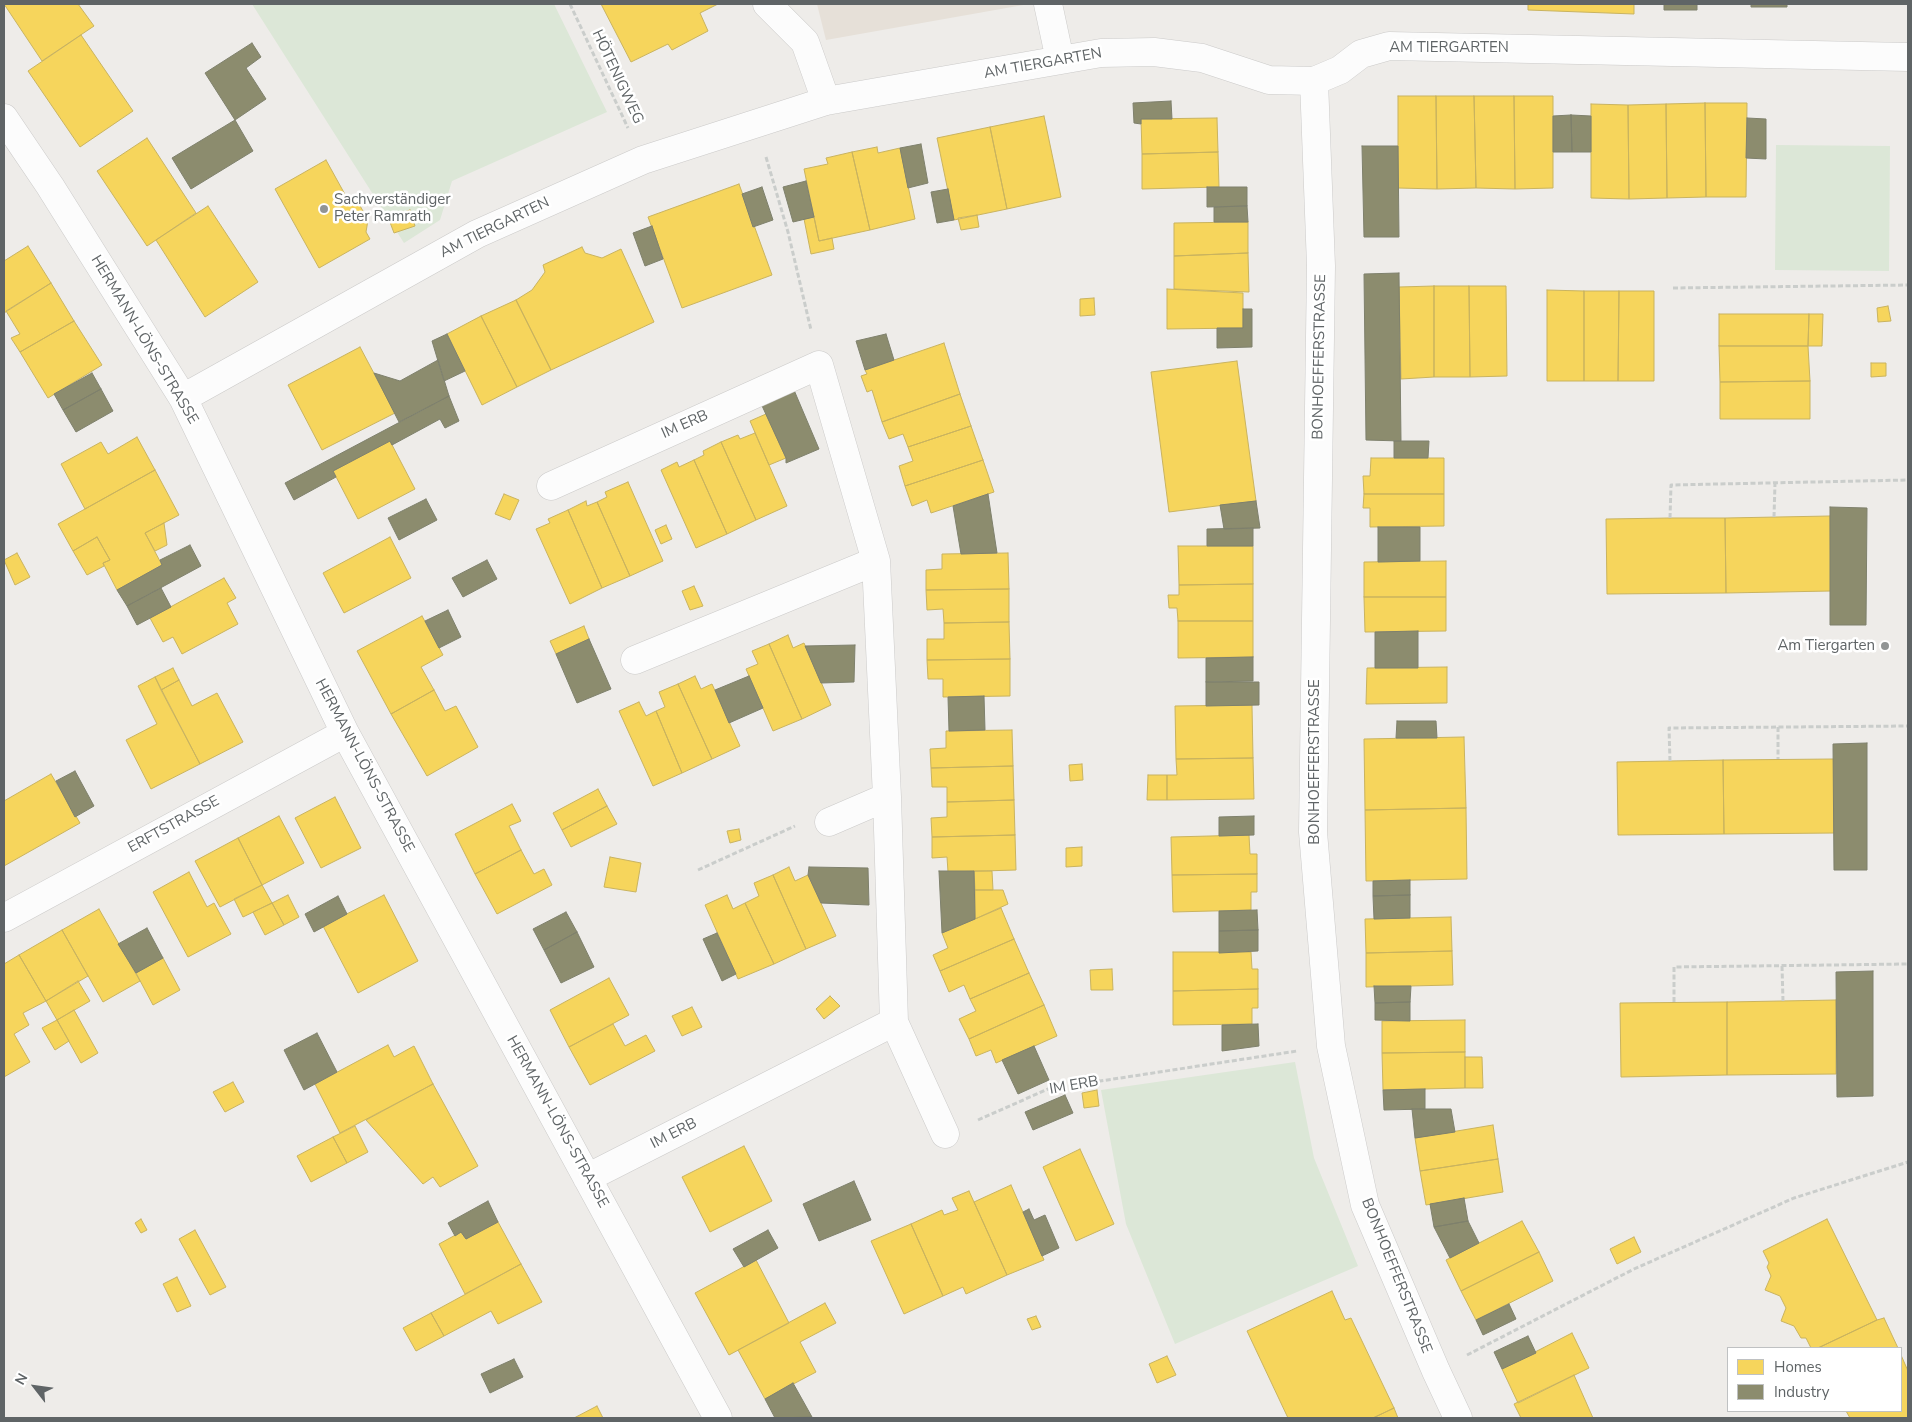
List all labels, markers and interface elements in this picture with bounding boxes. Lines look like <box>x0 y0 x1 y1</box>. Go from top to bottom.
street label: HÖTENIGWEG <box>587 27 647 127</box>
street label: AM TIERGARTEN <box>1389 39 1509 57</box>
street label: AM TIERGARTEN <box>983 45 1103 83</box>
place label: Sachverständiger Peter Ramrath <box>334 191 451 226</box>
street label: AM TIERGARTEN <box>437 194 553 262</box>
marker: Sachverständiger Peter Ramrath <box>318 203 330 215</box>
street label: HERMANN-LÖNS-STRASSE <box>86 252 202 428</box>
street label: BONHOEFFERSTRASSE <box>1310 274 1330 440</box>
street label: IM ERB <box>659 407 711 443</box>
place label: Am Tiergarten <box>1777 637 1875 655</box>
marker: Am Tiergarten <box>1879 640 1891 652</box>
street label: HERMANN-LÖNS-STRASSE <box>311 676 417 856</box>
street label: BONHOEFFERSTRASSE <box>1306 679 1324 845</box>
street label: ERFTSTRASSE <box>125 792 223 858</box>
street label: HERMANN-LÖNS-STRASSE <box>502 1033 612 1211</box>
street label: IM ERB <box>1048 1073 1100 1099</box>
street label: IM ERB <box>648 1115 700 1153</box>
street label: BONHOEFFERSTRASSE <box>1357 1196 1435 1356</box>
legend <box>1727 1347 1902 1412</box>
text: Homes <box>1774 1357 1822 1377</box>
north arrow <box>10 1362 60 1412</box>
text: N <box>11 1370 32 1389</box>
text: Industry <box>1774 1382 1829 1402</box>

